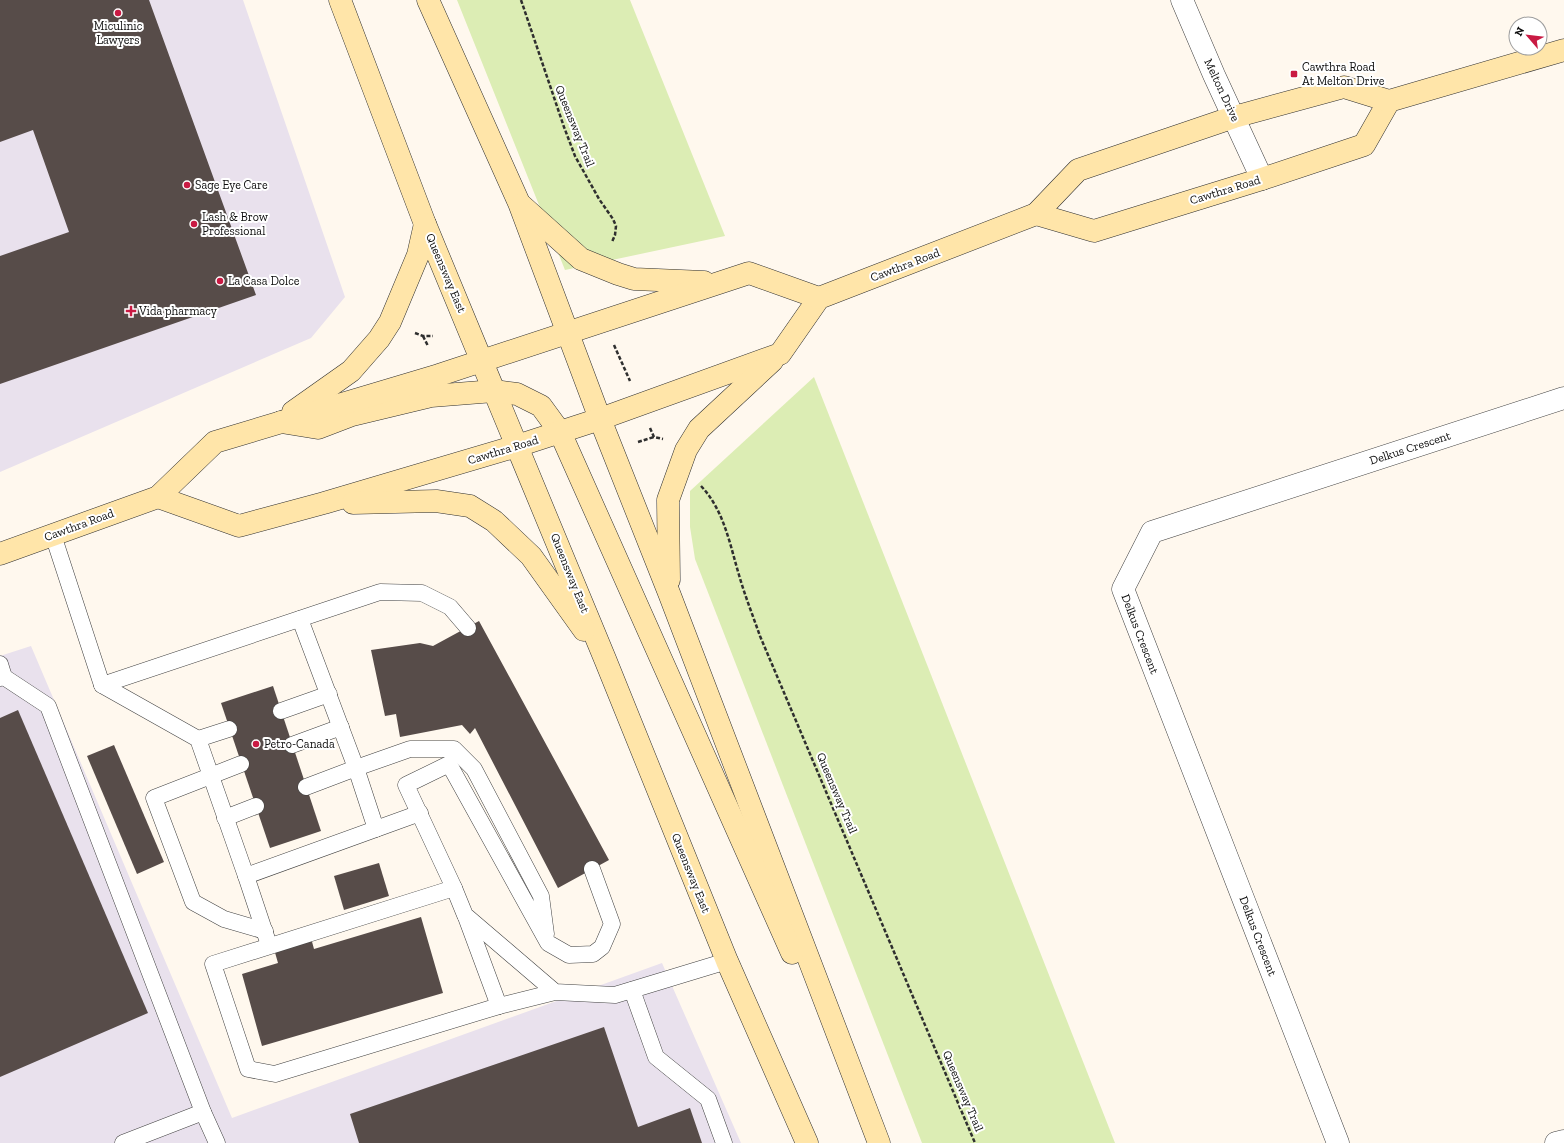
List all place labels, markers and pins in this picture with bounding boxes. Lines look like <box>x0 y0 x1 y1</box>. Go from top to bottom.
marker: Miculinic Lawyers <box>113 8 123 18</box>
place label: Miculinic Lawyers <box>94 19 143 47</box>
place label: Cawthra Road At Melton Drive <box>1302 60 1385 88</box>
marker: Cawthra Road At Melton Drive <box>1289 69 1299 79</box>
place label: Sage Eye Care <box>195 178 268 192</box>
marker: Sage Eye Care <box>182 180 192 190</box>
place label: Lash & Brow Professional <box>202 210 269 238</box>
marker: Lash & Brow Professional <box>189 219 199 229</box>
place label: La Casa Dolce <box>228 274 300 288</box>
marker: La Casa Dolce <box>215 276 225 286</box>
place label: Vida pharmacy <box>138 304 218 318</box>
marker: Vida pharmacy <box>126 306 136 316</box>
place label: Petro-Canada <box>264 737 335 751</box>
marker: Petro-Canada <box>251 739 261 749</box>

